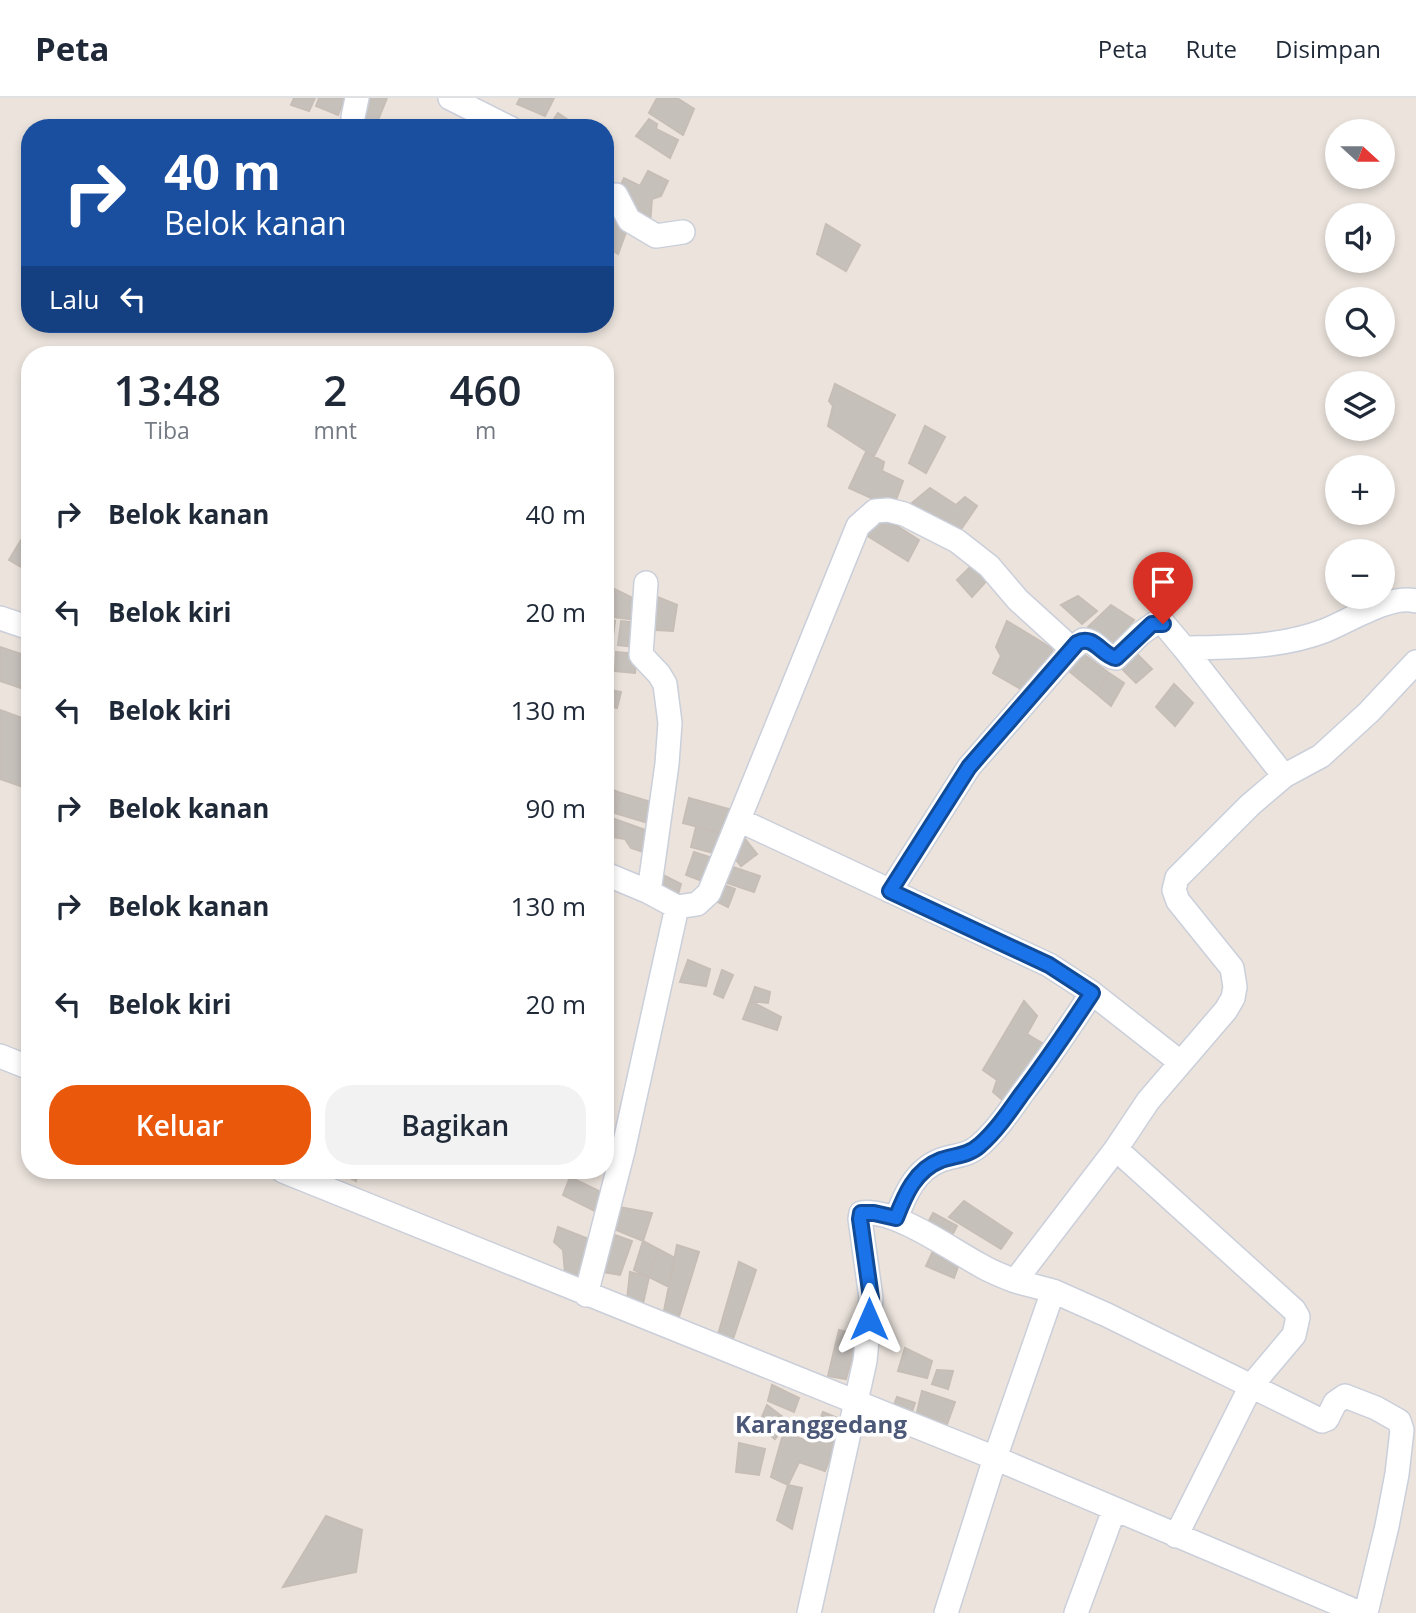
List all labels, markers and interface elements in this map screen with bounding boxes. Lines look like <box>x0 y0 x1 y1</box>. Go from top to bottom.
text: Peta <box>35 26 109 71</box>
text: Peta <box>1098 32 1148 65</box>
text: Rute <box>1186 32 1237 65</box>
text: Disimpan <box>1275 32 1381 65</box>
north arrow <box>1325 119 1395 189</box>
map controls <box>1325 119 1395 609</box>
text: 40 m <box>164 138 281 204</box>
icon: right <box>49 147 140 238</box>
text: Belok kanan <box>164 201 347 244</box>
button: sound <box>1325 203 1395 273</box>
icon: left <box>114 280 152 318</box>
text: Lalu <box>49 281 100 317</box>
button: search <box>1325 287 1395 357</box>
text: 13:48 <box>113 361 221 418</box>
text: 2 <box>323 361 347 418</box>
text: 460 <box>450 361 522 418</box>
button: layers <box>1325 371 1395 441</box>
text: Tiba <box>145 414 190 446</box>
text: mnt <box>313 414 357 446</box>
text: m <box>475 414 496 446</box>
button: + <box>1325 455 1395 525</box>
icon: right <box>49 495 87 533</box>
text: Belok kanan <box>108 496 269 532</box>
text: 40 m <box>525 496 586 532</box>
button: − <box>1325 539 1395 609</box>
pin <box>1133 552 1193 624</box>
icon: arrive <box>1144 563 1182 601</box>
icon: left <box>49 593 87 631</box>
text: Belok kiri <box>108 594 232 630</box>
text: 20 m <box>525 594 586 630</box>
icon: left <box>49 691 87 729</box>
text: Belok kiri <box>108 692 232 728</box>
text: 130 m <box>511 692 586 728</box>
icon: right <box>49 789 87 827</box>
text: Belok kanan <box>108 790 269 826</box>
text: 90 m <box>525 790 586 826</box>
icon: right <box>49 887 87 925</box>
text: Belok kanan <box>108 888 269 924</box>
text: 130 m <box>511 888 586 924</box>
icon: left <box>49 985 87 1023</box>
text: Belok kiri <box>108 986 232 1022</box>
text: 20 m <box>525 986 586 1022</box>
button: Keluar <box>49 1085 311 1165</box>
button: Bagikan <box>325 1085 586 1165</box>
position arrow <box>832 1282 906 1356</box>
district label: Karanggedang <box>735 1407 907 1440</box>

